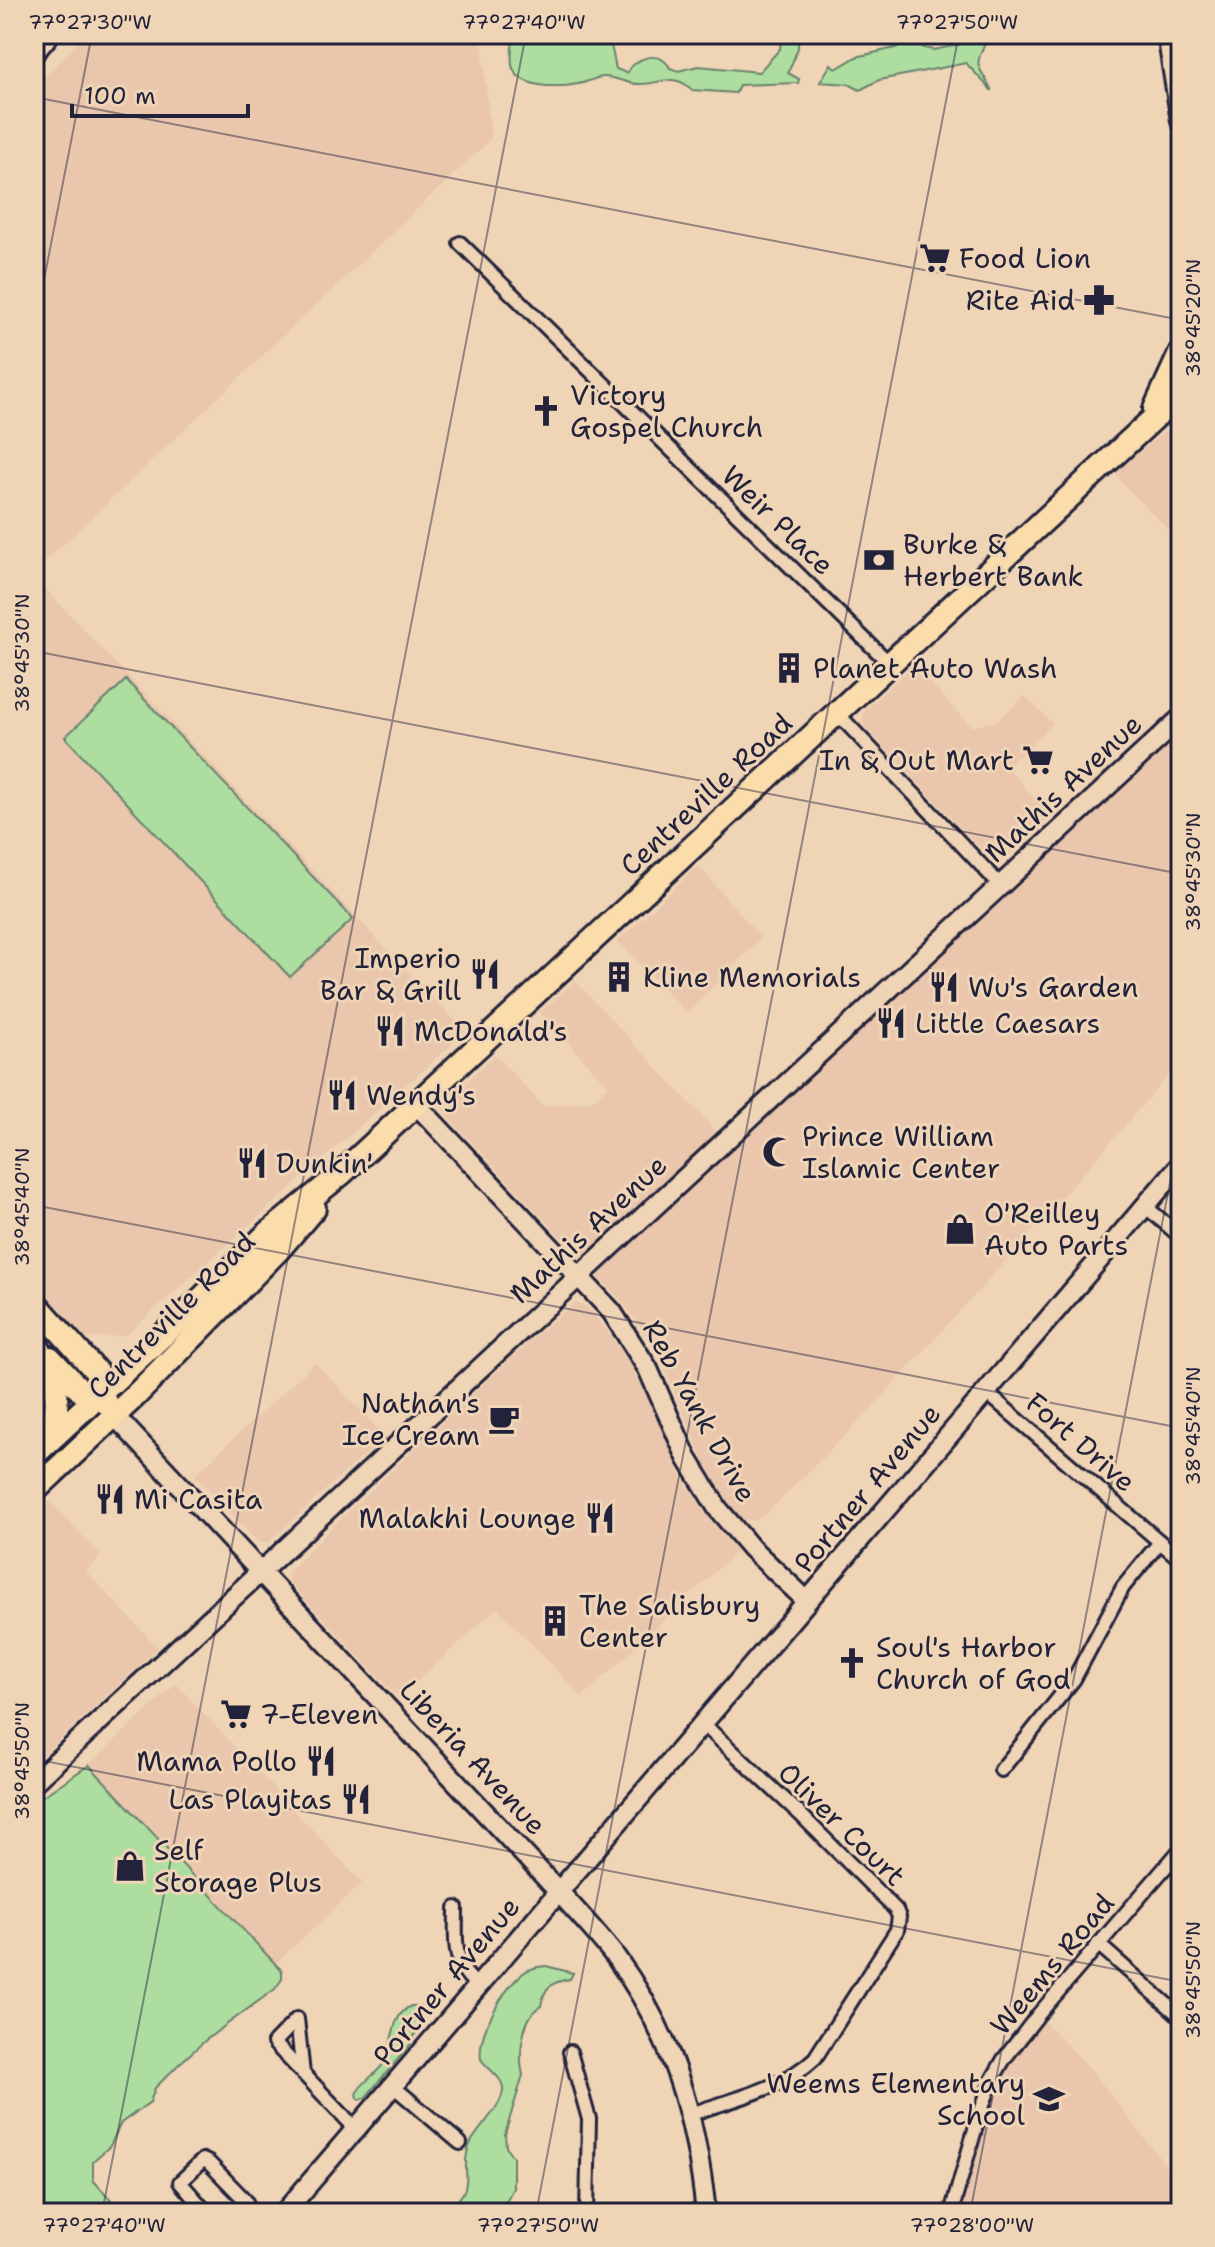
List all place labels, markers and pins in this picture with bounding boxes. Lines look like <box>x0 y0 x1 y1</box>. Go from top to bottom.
place label: Food Lion <box>959 239 1091 277</box>
supermarket icon: Food Lion <box>918 241 952 275</box>
place label: Rite Aid <box>966 281 1075 319</box>
pharmacy icon: Rite Aid <box>1082 283 1116 317</box>
place label: Victory Gospel Church <box>570 376 763 446</box>
church icon: Victory Gospel Church <box>529 394 563 428</box>
place label: Burke & Herbert Bank <box>903 525 1084 595</box>
bank icon: Burke & Herbert Bank <box>862 543 896 577</box>
place label: Planet Auto Wash <box>813 649 1058 687</box>
building icon: Planet Auto Wash <box>772 651 806 685</box>
place label: In & Out Mart <box>819 741 1014 779</box>
supermarket icon: In & Out Mart <box>1021 743 1055 777</box>
place label: Imperio Bar & Grill <box>320 939 462 1009</box>
restaurant icon: Imperio Bar & Grill <box>468 957 502 991</box>
place label: Kline Memorials <box>643 958 861 996</box>
building icon: Kline Memorials <box>602 960 636 994</box>
place label: Wu's Garden <box>968 968 1138 1006</box>
restaurant icon: Wu's Garden <box>927 970 961 1004</box>
place label: Little Caesars <box>915 1004 1100 1042</box>
restaurant icon: Little Caesars <box>874 1006 908 1040</box>
place label: McDonald's <box>414 1012 568 1050</box>
restaurant icon: McDonald's <box>373 1014 407 1048</box>
place label: Wendy's <box>366 1076 476 1114</box>
restaurant icon: Wendy's <box>325 1078 359 1112</box>
place label: Prince William Islamic Center <box>802 1117 1000 1187</box>
mosque icon: Prince William Islamic Center <box>761 1135 795 1169</box>
place label: Dunkin' <box>276 1144 373 1182</box>
restaurant icon: Dunkin' <box>235 1146 269 1180</box>
place label: O'Reilley Auto Parts <box>984 1194 1128 1264</box>
shop icon: O'Reilley Auto Parts <box>943 1212 977 1246</box>
place label: Nathan's Ice Cream <box>342 1384 480 1454</box>
cafe icon: Nathan's Ice Cream <box>487 1402 521 1436</box>
place label: Mi Casita <box>134 1480 262 1518</box>
restaurant icon: Mi Casita <box>93 1482 127 1516</box>
place label: Malakhi Lounge <box>359 1499 576 1537</box>
restaurant icon: Malakhi Lounge <box>583 1501 617 1535</box>
place label: The Salisbury Center <box>579 1586 760 1656</box>
building icon: The Salisbury Center <box>538 1604 572 1638</box>
place label: Soul's Harbor Church of God <box>876 1628 1071 1698</box>
church icon: Soul's Harbor Church of God <box>835 1646 869 1680</box>
place label: 7-Eleven <box>260 1695 378 1733</box>
supermarket icon: 7-Eleven <box>219 1697 253 1731</box>
place label: Mama Pollo <box>136 1742 297 1780</box>
restaurant icon: Mama Pollo <box>304 1744 338 1778</box>
place label: Las Playitas <box>168 1780 332 1818</box>
restaurant icon: Las Playitas <box>339 1782 373 1816</box>
place label: Self Storage Plus <box>154 1831 322 1901</box>
shop icon: Self Storage Plus <box>113 1849 147 1883</box>
place label: Weems Elementary School <box>766 2064 1026 2134</box>
school or university icon: Weems Elementary School <box>1032 2082 1066 2116</box>

